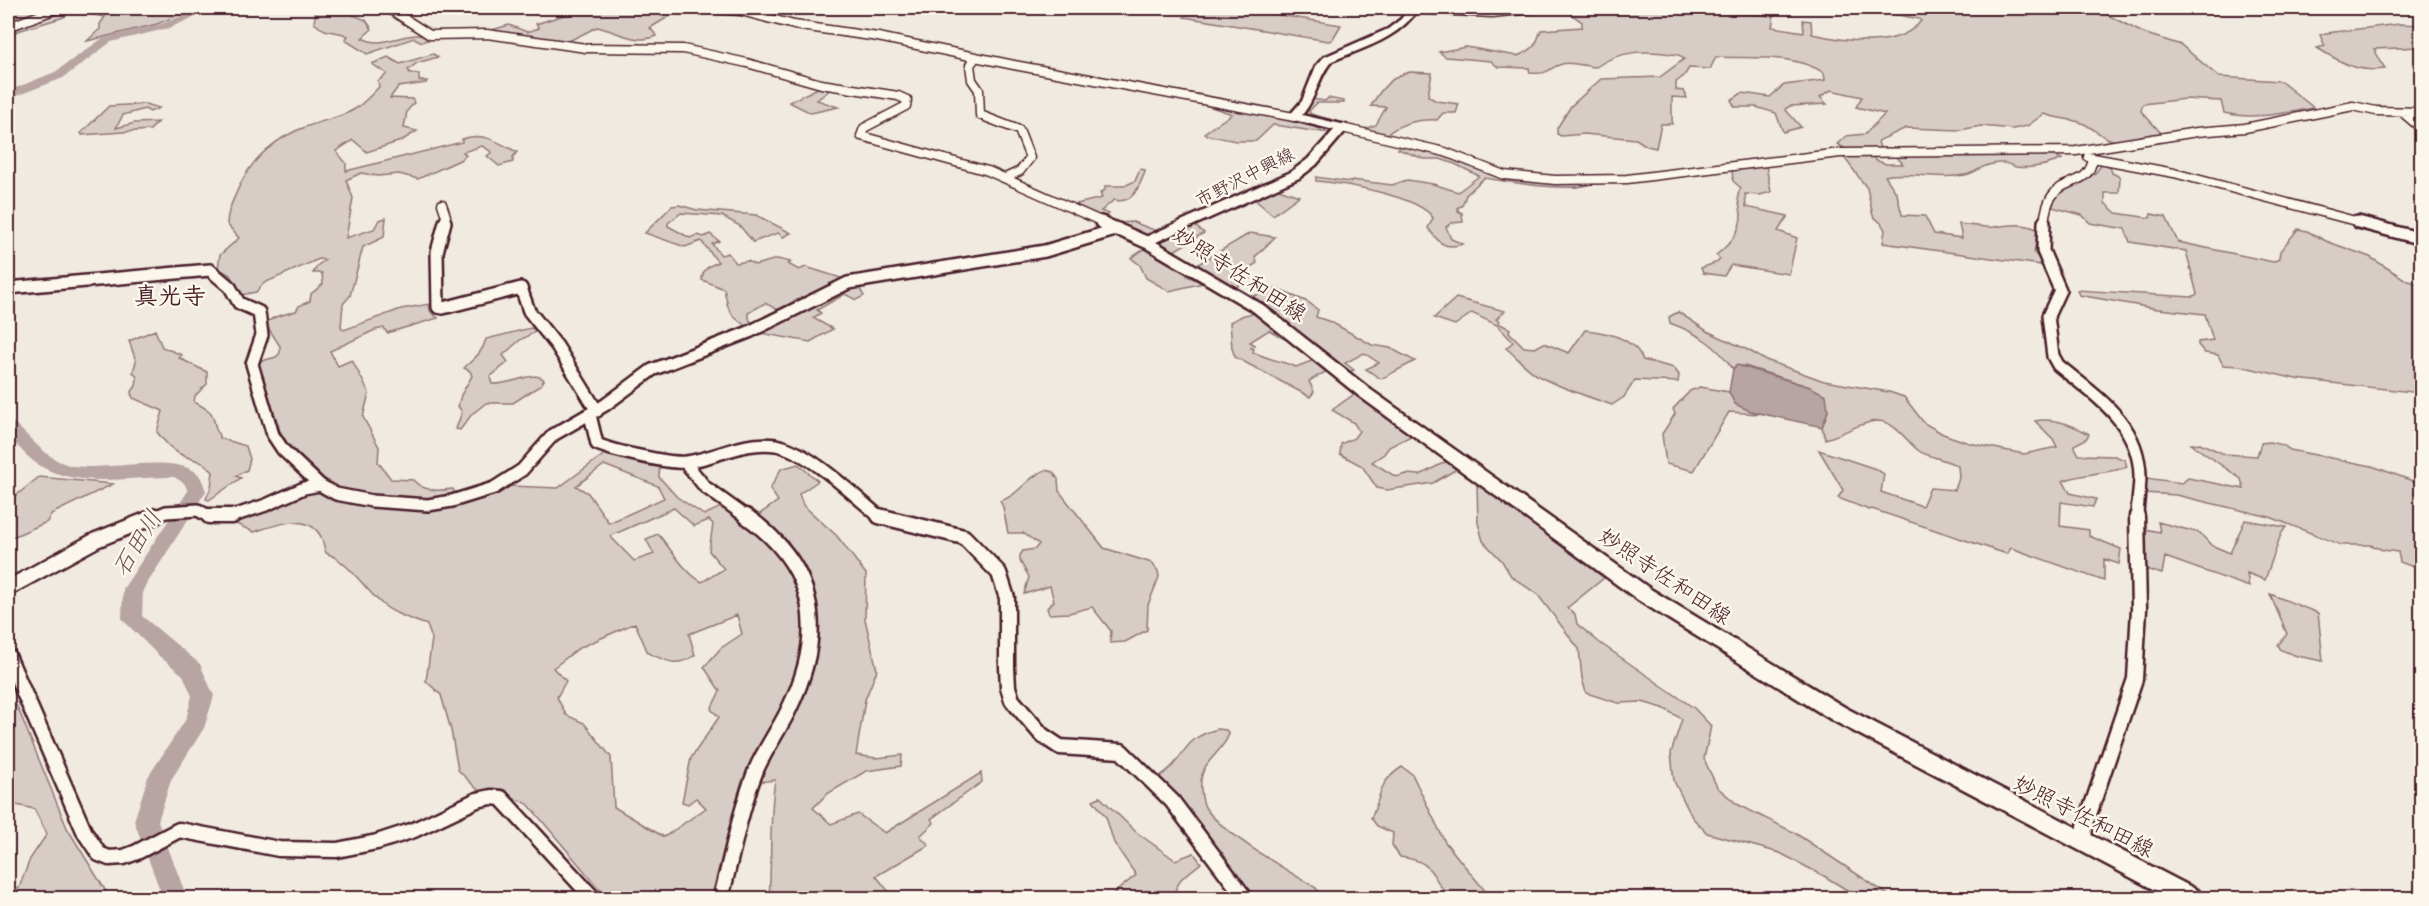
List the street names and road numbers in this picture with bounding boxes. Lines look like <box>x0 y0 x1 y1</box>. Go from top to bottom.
street label: 市野沢中興線 <box>1191 142 1299 212</box>
street label: 妙照寺佐和田線 <box>1168 220 1312 328</box>
street label: 妙照寺佐和田線 <box>1593 521 1737 631</box>
street label: 妙照寺佐和田線 <box>2009 768 2159 864</box>

